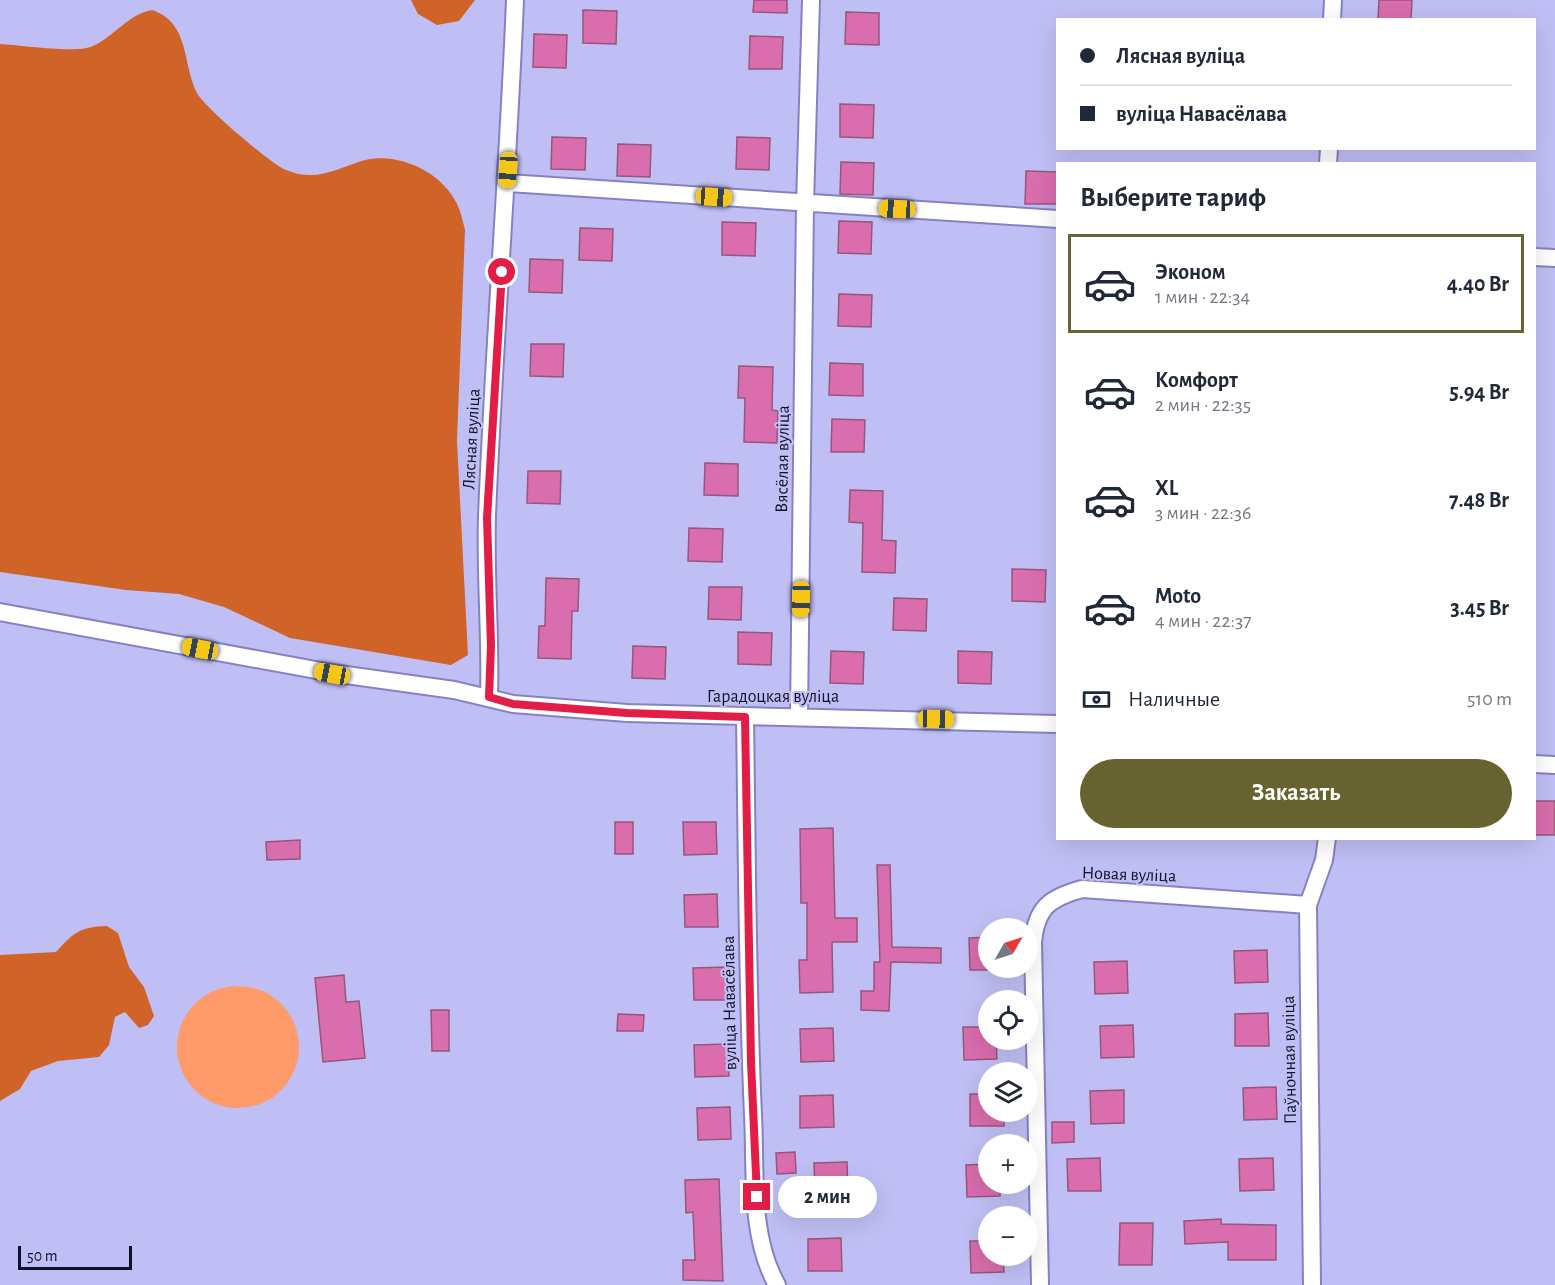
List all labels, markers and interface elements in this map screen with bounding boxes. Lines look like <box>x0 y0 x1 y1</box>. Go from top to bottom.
text: Лясная вуліца <box>1116 45 1245 67</box>
text: вуліца Навасёлава <box>1116 103 1287 125</box>
car <box>498 151 518 189</box>
text: Выберите тариф <box>1080 184 1266 211</box>
car <box>695 187 733 207</box>
car <box>879 199 915 219</box>
icon: car <box>1083 257 1137 311</box>
route start <box>488 258 515 285</box>
text: Эконом <box>1155 261 1226 283</box>
text: 4.40 Br <box>1447 273 1509 295</box>
text: 1 мин · 22:34 <box>1155 287 1250 307</box>
icon: car <box>1083 365 1137 419</box>
text: Комфорт <box>1155 369 1238 391</box>
text: 5.94 Br <box>1449 381 1509 403</box>
street label: Лясная вуліца <box>460 388 484 490</box>
text: 2 мин · 22:35 <box>1155 395 1251 415</box>
street label: Вясёлая вуліца <box>773 405 793 513</box>
icon: car <box>1083 473 1137 527</box>
text: XL <box>1155 477 1178 499</box>
text: 7.48 Br <box>1449 489 1509 511</box>
text: 3 мин · 22:36 <box>1155 503 1251 523</box>
car <box>792 581 810 617</box>
icon: car <box>1083 581 1137 635</box>
text: Moto <box>1155 585 1201 607</box>
text: 3.45 Br <box>1450 597 1509 619</box>
text: 4 мин · 22:37 <box>1155 611 1252 631</box>
car <box>181 637 219 661</box>
car <box>313 662 351 686</box>
icon: cash <box>1080 683 1113 716</box>
street label: Гарадоцкая вуліца <box>707 688 839 706</box>
text: Наличные <box>1128 688 1220 710</box>
text: 510 m <box>1467 689 1512 709</box>
car <box>918 710 954 728</box>
button: Заказать <box>1080 759 1512 828</box>
street label: Новая вуліца <box>1081 864 1177 886</box>
north arrow <box>978 918 1038 978</box>
map controls <box>978 918 1038 1266</box>
street label: вуліца Навасёлава <box>720 936 740 1070</box>
button: locate <box>978 990 1038 1050</box>
street label: Паўночная вуліца <box>1280 995 1300 1125</box>
button: layers <box>978 1062 1038 1122</box>
button: + <box>978 1134 1038 1194</box>
callout: 2 мин <box>778 1176 877 1218</box>
route end <box>743 1183 770 1210</box>
text: 2 мин <box>804 1187 851 1207</box>
button: − <box>978 1206 1038 1266</box>
scale bar <box>18 1243 132 1270</box>
text: 50 m <box>27 1248 58 1264</box>

